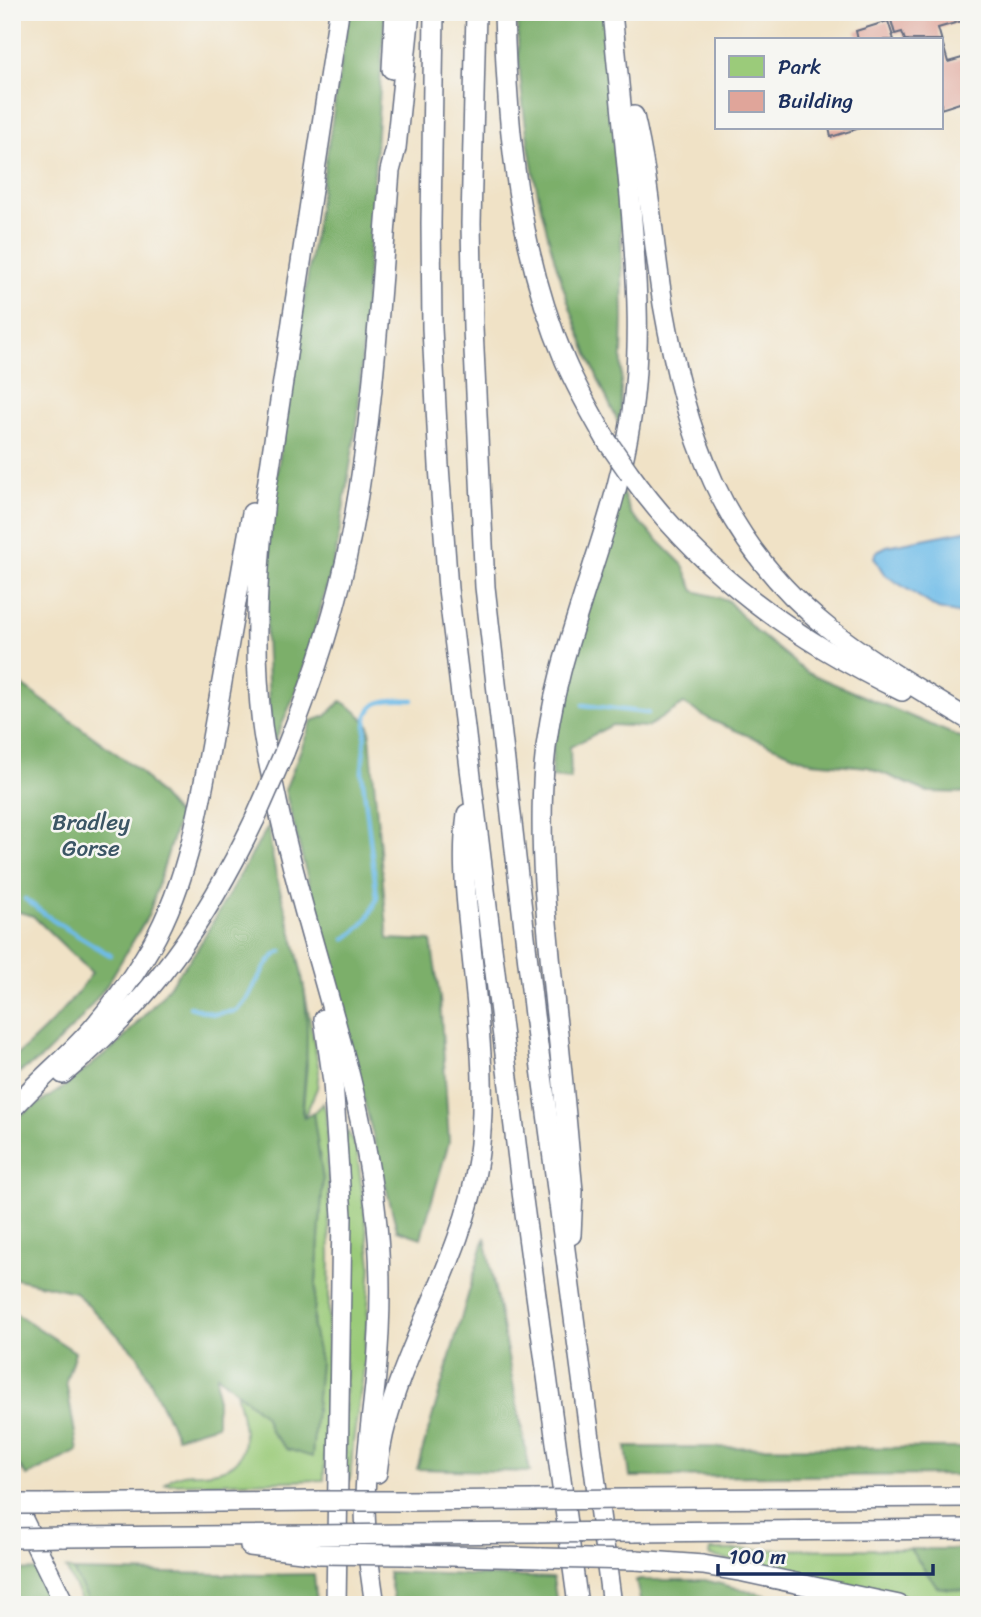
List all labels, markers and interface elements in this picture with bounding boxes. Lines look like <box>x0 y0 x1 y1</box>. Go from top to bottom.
legend <box>715 38 942 130</box>
text: Park <box>778 48 821 86</box>
text: Building <box>778 82 854 120</box>
park label: Bradley Gorse <box>52 802 130 869</box>
scale bar <box>718 1533 934 1577</box>
text: 100 m <box>729 1538 786 1576</box>

